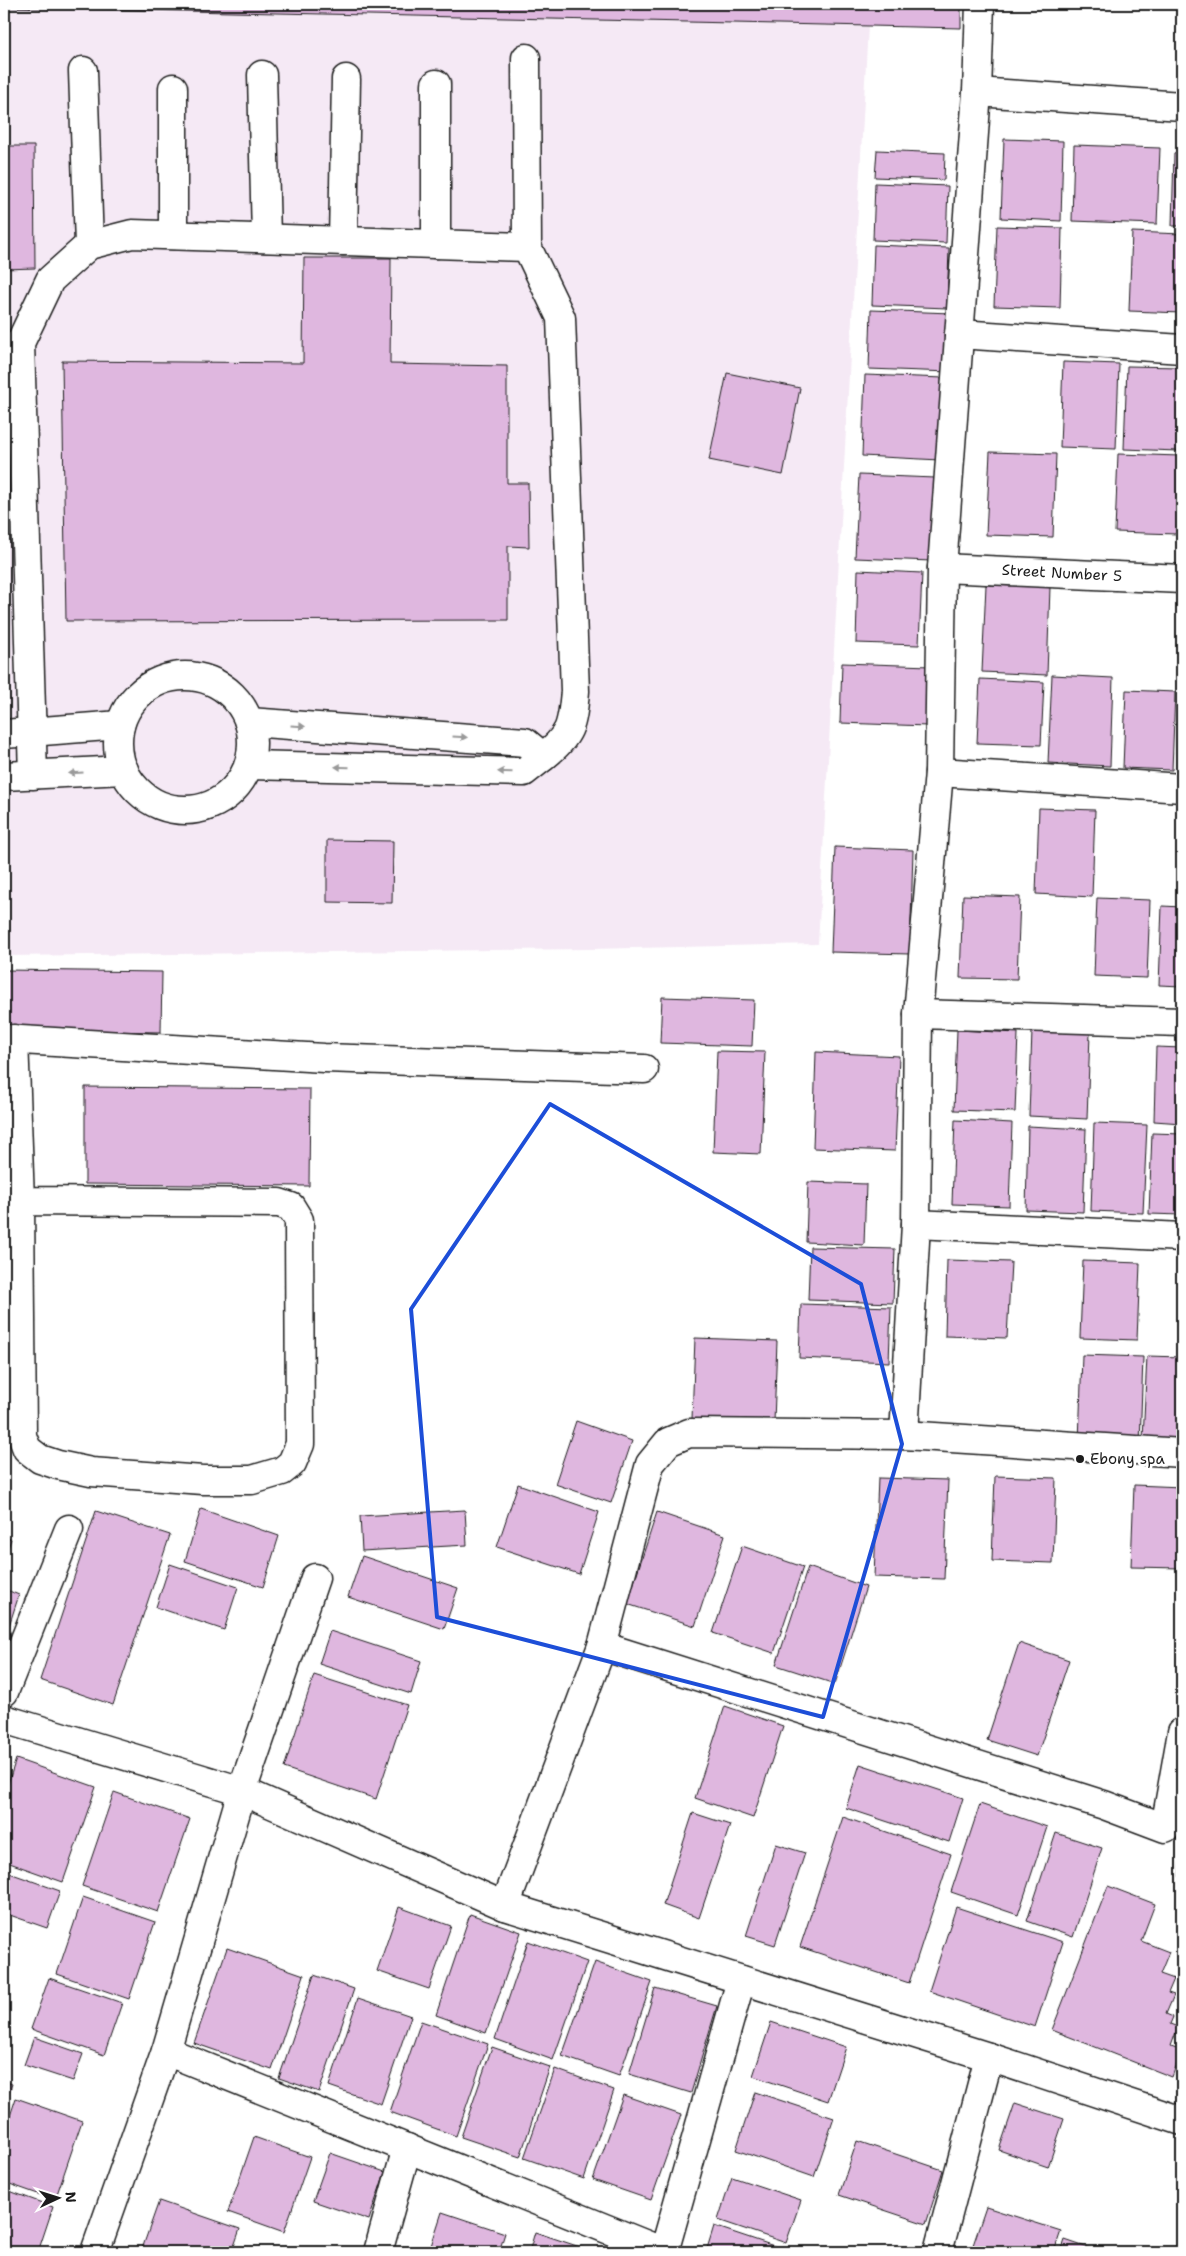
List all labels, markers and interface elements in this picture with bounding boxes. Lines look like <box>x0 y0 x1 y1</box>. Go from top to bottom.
street label: Street Number 5 <box>1001 560 1123 586</box>
one-way arrow <box>290 722 306 730</box>
one-way arrow <box>452 734 468 742</box>
one-way arrow <box>334 763 350 771</box>
one-way arrow <box>496 767 512 775</box>
one-way arrow <box>67 769 83 777</box>
place label: Ebony spa <box>1090 1449 1166 1469</box>
marker: Ebony spa <box>1074 1453 1086 1465</box>
north arrow <box>32 2174 82 2224</box>
text: N <box>62 2191 80 2203</box>

